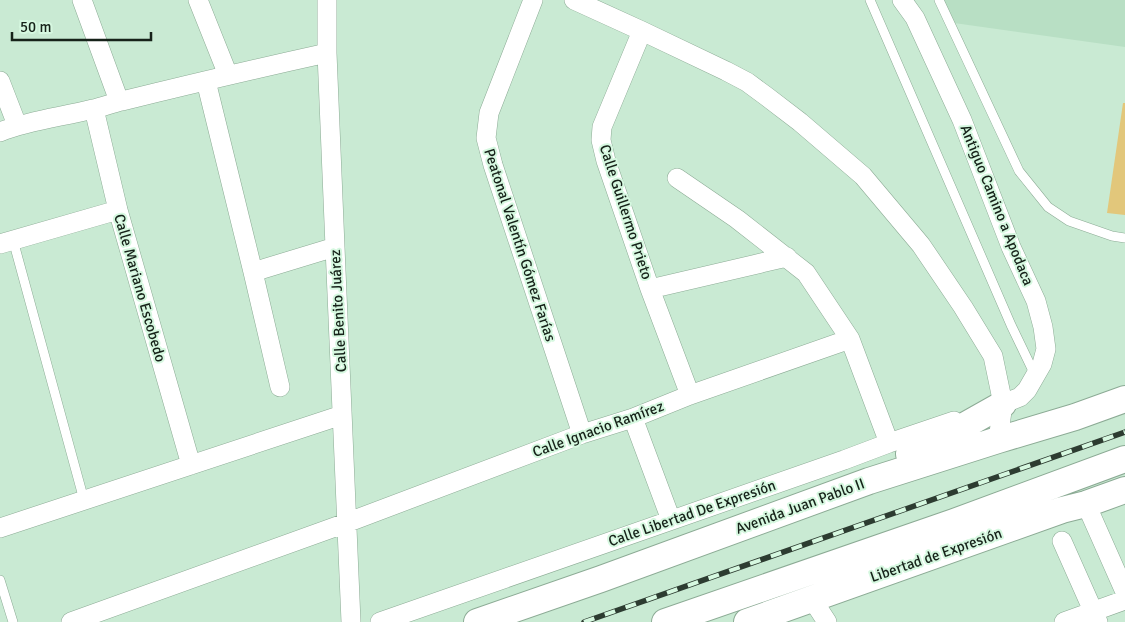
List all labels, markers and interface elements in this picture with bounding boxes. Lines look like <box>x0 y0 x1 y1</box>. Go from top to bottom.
scale bar <box>12 10 151 42</box>
text: 50 m <box>20 18 51 36</box>
street label: Antiguo Camino a Apodaca <box>956 122 1038 288</box>
street label: Calle Guillermo Prieto <box>596 142 656 282</box>
street label: Peatonal Valentín Gómez Farías <box>480 146 560 344</box>
street label: Calle Mariano Escobedo <box>110 212 170 364</box>
street label: Calle Benito Juárez <box>326 249 350 373</box>
street label: Calle Ignacio Ramírez <box>530 397 666 461</box>
street label: Avenida Juan Pablo II <box>733 474 867 538</box>
street label: Calle Libertad De Expresión <box>606 476 778 550</box>
street label: Libertad de Expresión <box>868 524 1004 586</box>

